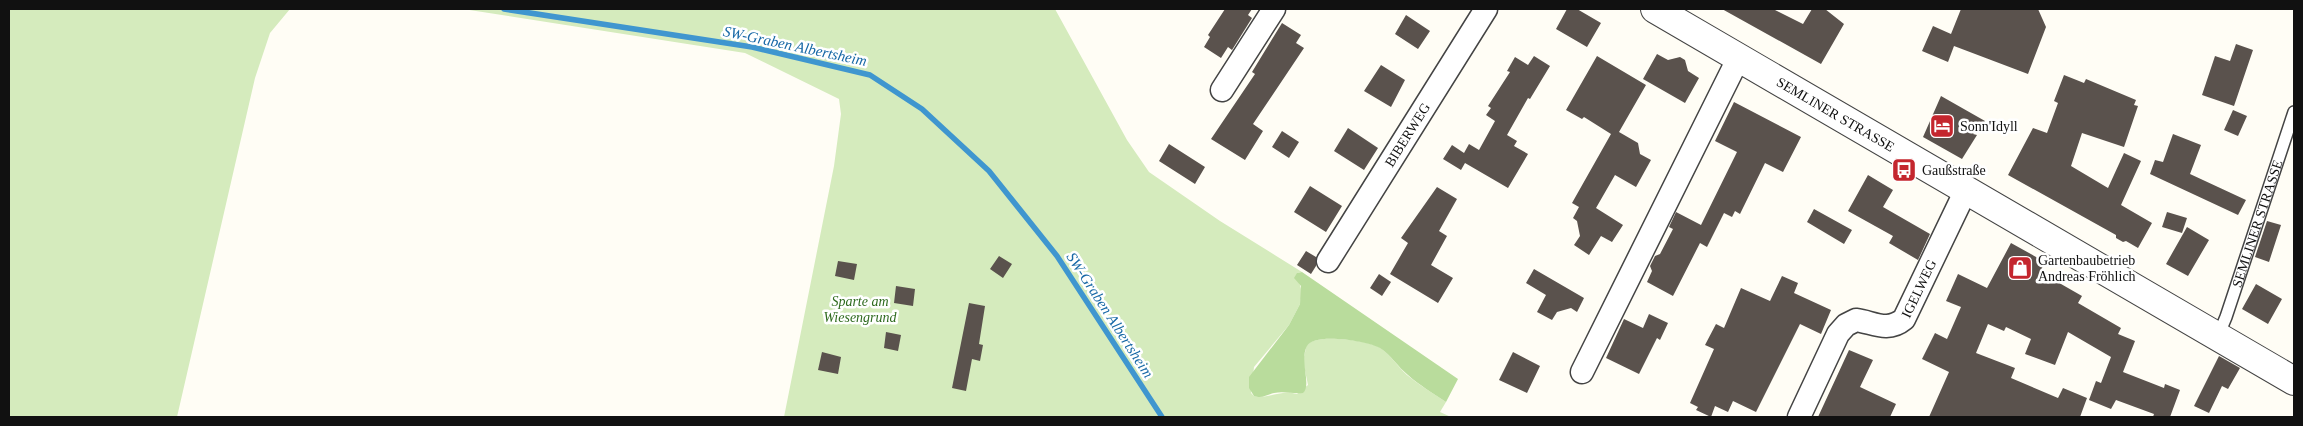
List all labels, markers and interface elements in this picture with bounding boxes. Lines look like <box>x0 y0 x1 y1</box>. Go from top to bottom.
water label: SW-Graben Albertsheim <box>722 23 868 69</box>
street label: SEMLINER STRASSE <box>1774 75 1897 155</box>
street label: BIBERWEG <box>1382 100 1433 170</box>
hotel icon: Sonn'Idyll <box>1929 113 1955 139</box>
place label: Sonn'Idyll <box>1960 119 2018 134</box>
bus stop icon: Gaußstraße <box>1891 157 1917 183</box>
street label: SEMLINER STRASSE <box>2229 158 2286 290</box>
place label: Gaußstraße <box>1922 163 1986 178</box>
water label: SW-Graben Albertsheim <box>1063 249 1157 381</box>
place label: Gartenbaubetrieb Andreas Fröhlich <box>2038 253 2136 284</box>
shop icon: Gartenbaubetrieb Andreas Fröhlich <box>2007 255 2033 281</box>
street label: IGELWEG <box>1899 257 1939 320</box>
park label: Sparte am Wiesengrund <box>823 294 898 325</box>

